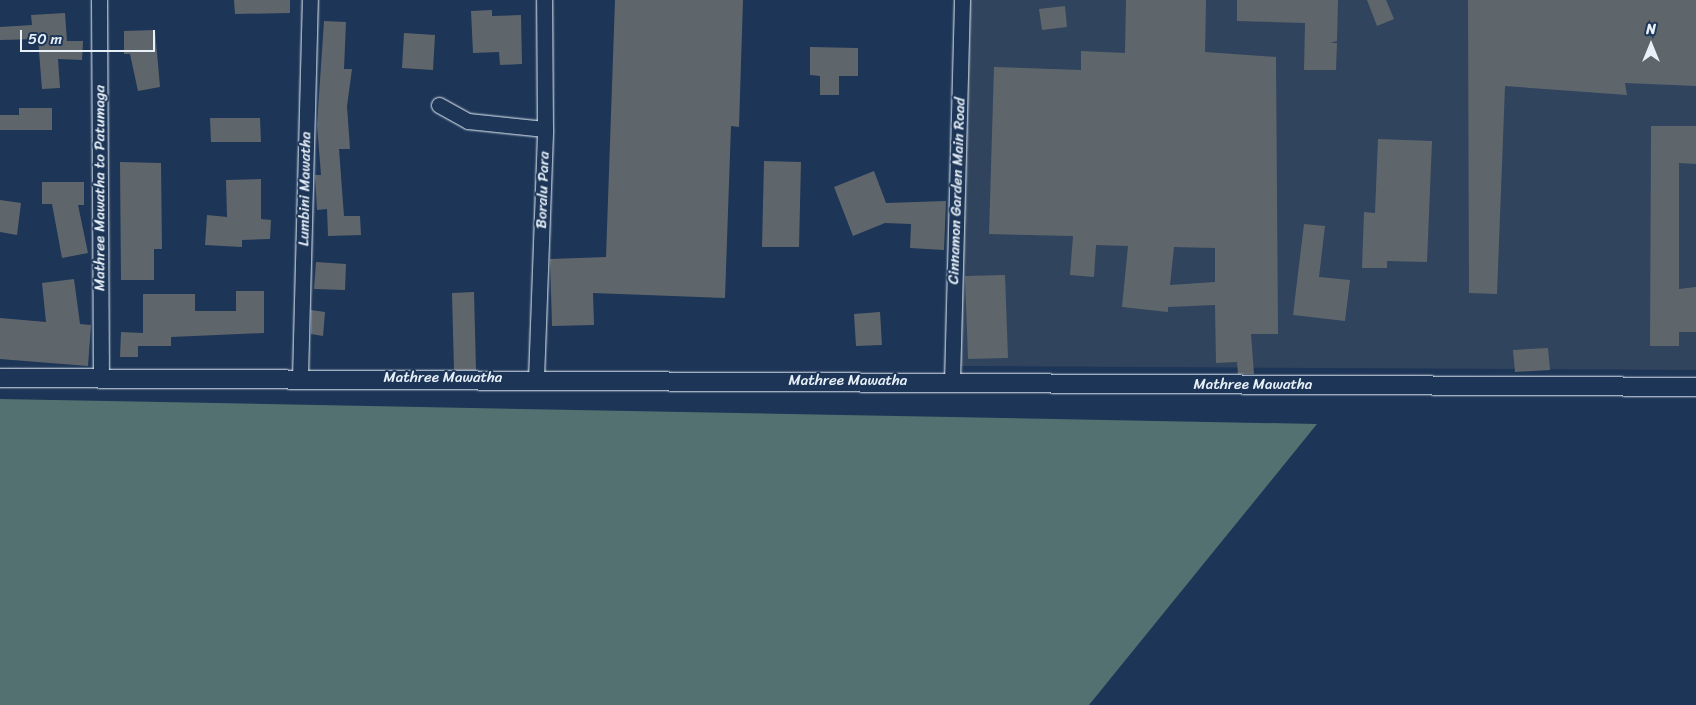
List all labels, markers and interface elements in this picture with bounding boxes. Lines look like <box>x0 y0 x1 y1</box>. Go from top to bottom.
text: N <box>1646 17 1656 42</box>
scale bar <box>22 20 158 52</box>
north arrow <box>1626 20 1676 70</box>
text: 50 m <box>28 26 62 52</box>
street label: Mathree Mawatha to Patumaga <box>91 85 109 291</box>
street label: Cinnamon Garden Main Road <box>945 97 969 285</box>
street label: Lumbini Mawatha <box>295 132 315 246</box>
street label: Boralu Para <box>533 151 553 229</box>
street label: Mathree Mawatha <box>384 369 502 387</box>
street label: Mathree Mawatha <box>789 372 907 390</box>
street label: Mathree Mawatha <box>1194 376 1312 394</box>

